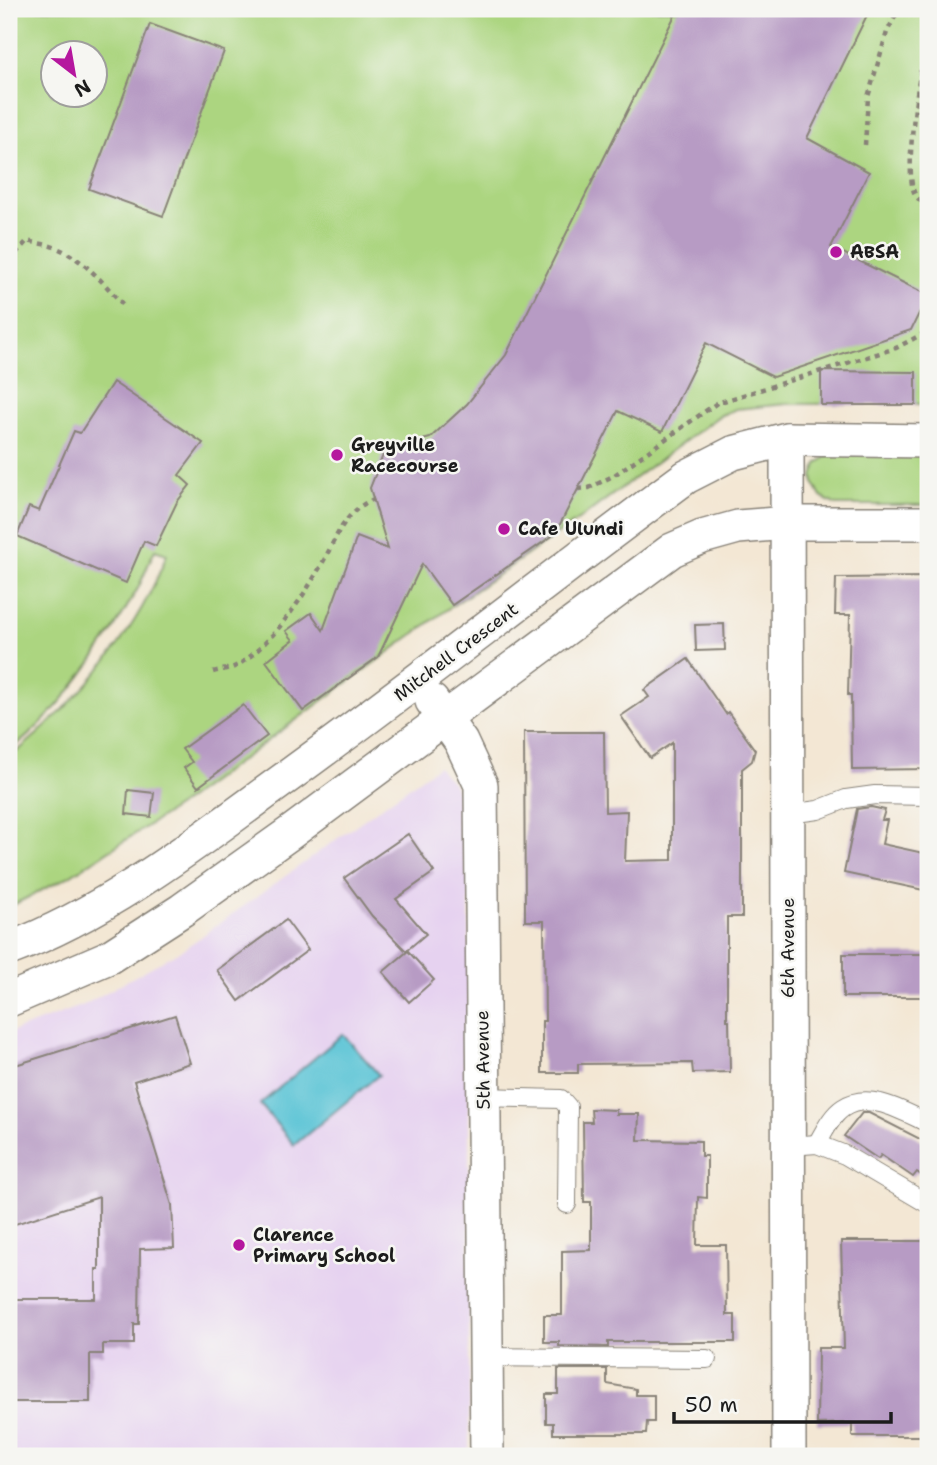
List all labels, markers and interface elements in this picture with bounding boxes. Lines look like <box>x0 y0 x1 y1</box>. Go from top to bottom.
north arrow <box>38 38 108 108</box>
text: N <box>70 74 95 103</box>
place label: ABSA <box>850 240 899 264</box>
marker: ABSA <box>828 244 844 260</box>
place label: Greyville Racecourse <box>351 433 459 478</box>
marker: Greyville Racecourse <box>329 447 345 463</box>
place label: Cafe Ulundi <box>518 517 624 541</box>
marker: Cafe Ulundi <box>496 521 512 537</box>
street label: Mitchell Crescent <box>389 597 523 707</box>
street label: 6th Avenue <box>776 898 800 998</box>
street label: 5th Avenue <box>470 1010 496 1110</box>
place label: Clarence Primary School <box>253 1223 395 1268</box>
marker: Clarence Primary School <box>231 1237 247 1253</box>
scale bar <box>674 1381 892 1425</box>
text: 50 m <box>685 1391 738 1419</box>

